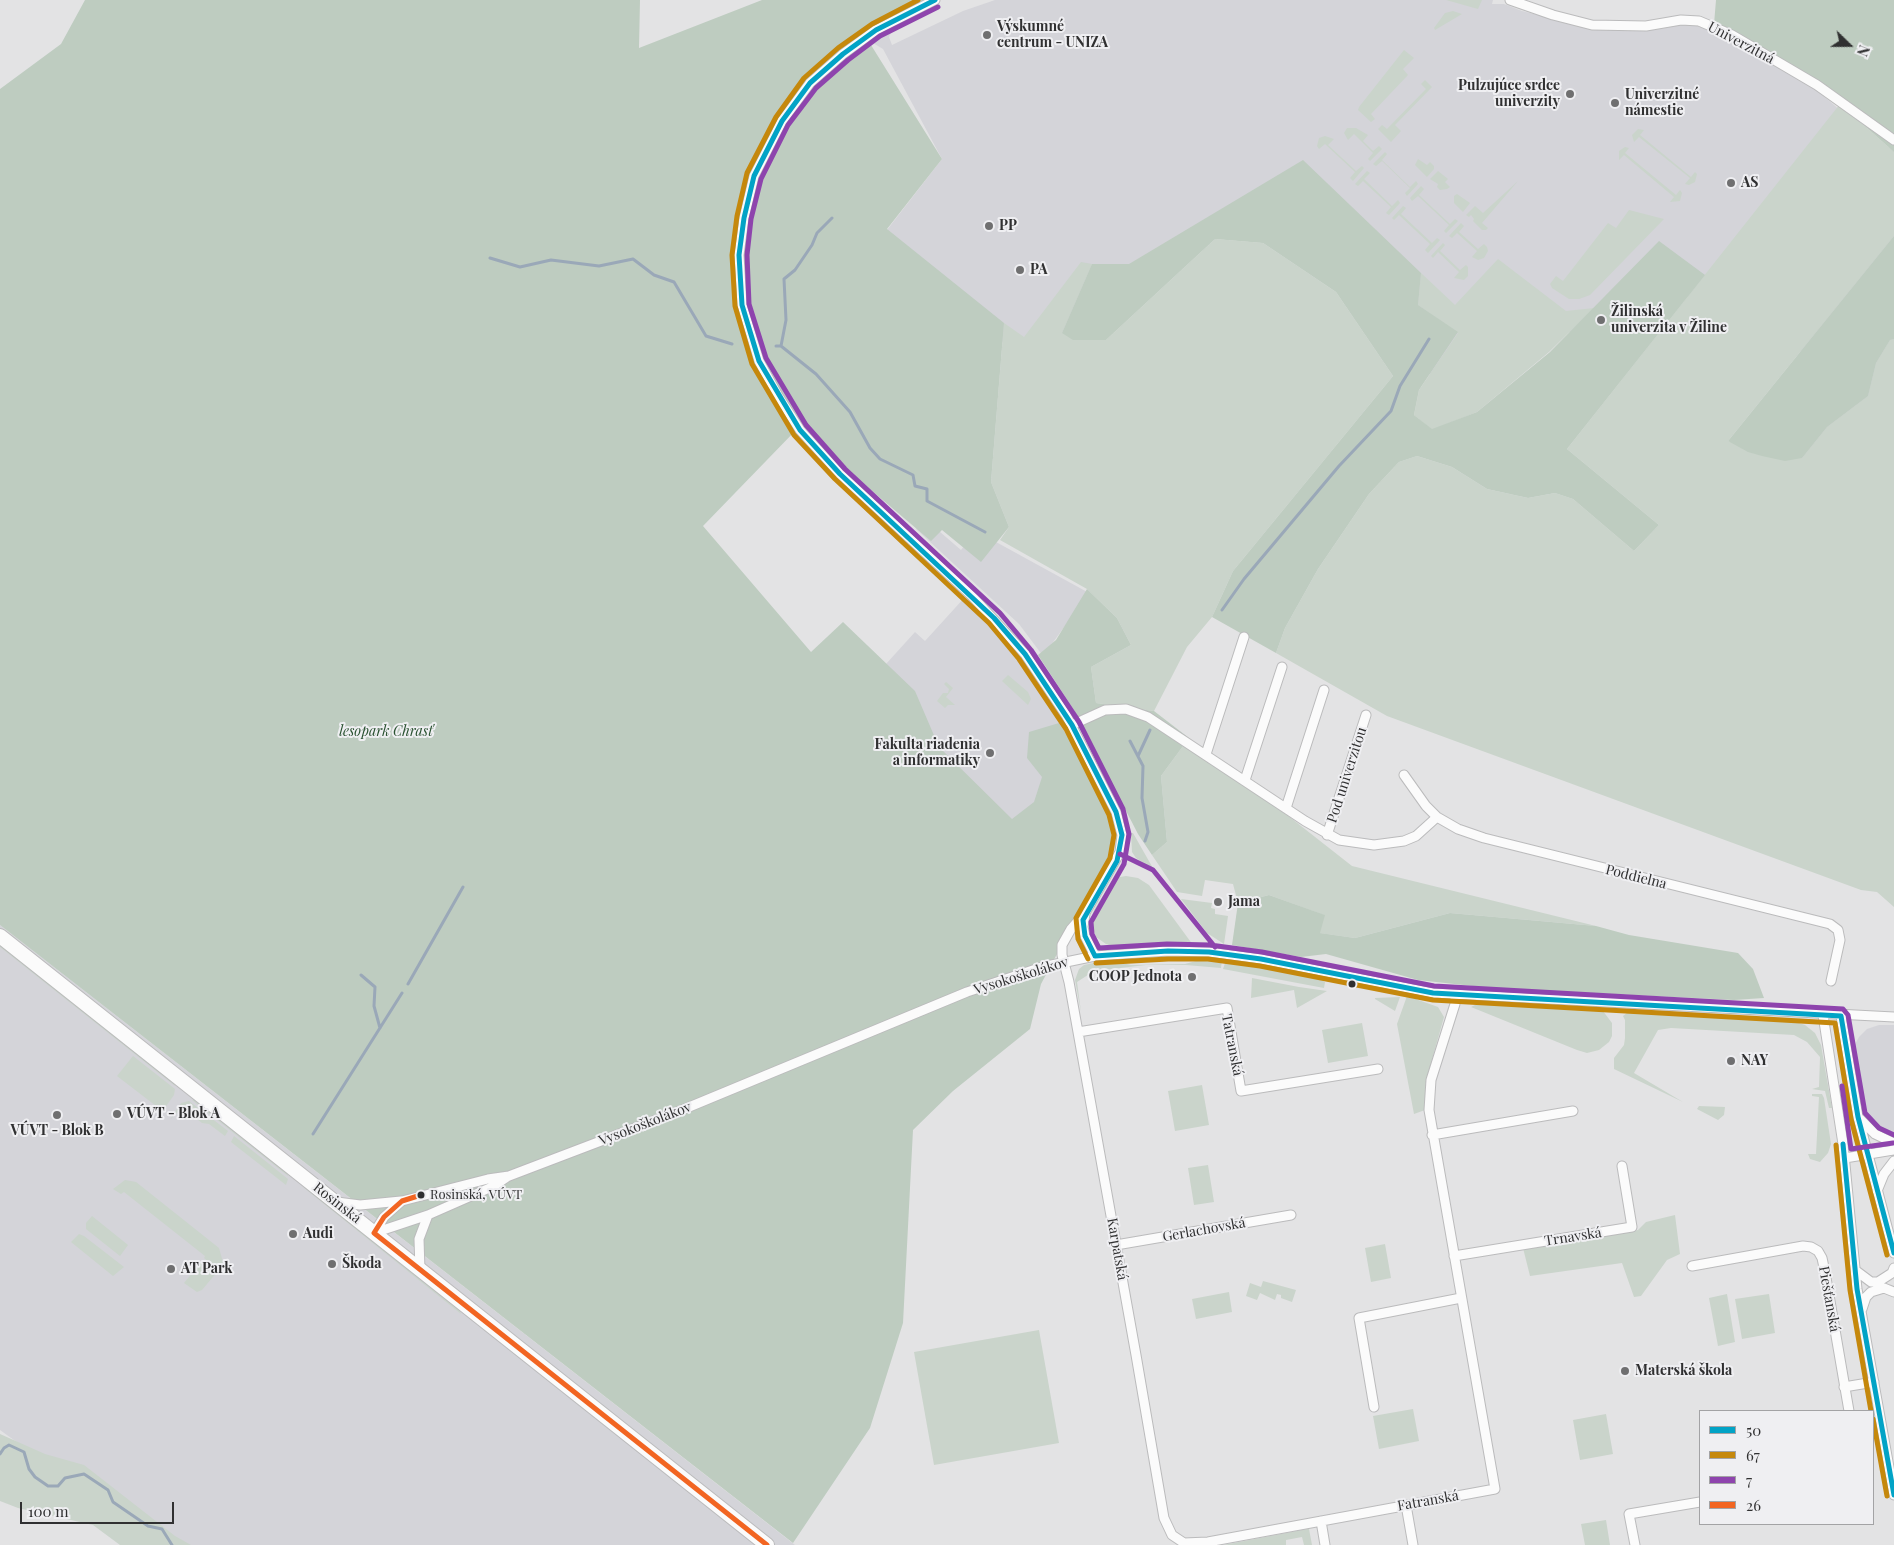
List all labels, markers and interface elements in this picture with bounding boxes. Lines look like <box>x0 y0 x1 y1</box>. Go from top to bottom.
street label: Univerzitná <box>1705 18 1777 68</box>
place label: Výskumné centrum - UNIZA <box>997 19 1108 52</box>
north arrow <box>1824 20 1874 70</box>
marker: Výskumné centrum - UNIZA <box>981 29 993 41</box>
text: N <box>1853 43 1874 59</box>
place label: Pulzujúce srdce univerzity <box>1458 78 1560 110</box>
place label: Univerzitné námestie <box>1625 87 1699 120</box>
marker: Pulzujúce srdce univerzity <box>1564 88 1576 100</box>
marker: Univerzitné námestie <box>1609 97 1621 109</box>
place label: AS <box>1741 175 1759 191</box>
marker: AS <box>1725 177 1737 189</box>
place label: PP <box>999 218 1017 234</box>
marker: PP <box>983 220 995 232</box>
place label: PA <box>1030 262 1048 278</box>
marker: PA <box>1014 264 1026 276</box>
place label: Žilinská univerzita v Žiline <box>1611 304 1727 336</box>
marker: Žilinská univerzita v Žiline <box>1595 314 1607 326</box>
park label: lesopark Chrasť <box>339 724 433 740</box>
street label: Pod univerzitou <box>1324 725 1370 825</box>
place label: Fakulta riadenia a informatiky <box>874 737 980 770</box>
marker: Fakulta riadenia a informatiky <box>984 747 996 759</box>
street label: Poddielna <box>1604 861 1668 893</box>
place label: Jama <box>1228 894 1260 910</box>
marker: Jama <box>1212 896 1224 908</box>
street label: Vysokoškolákov <box>972 954 1070 998</box>
place label: COOP Jednota <box>1089 969 1182 985</box>
marker: COOP Jednota <box>1186 971 1198 983</box>
unlabelled marker <box>1347 979 1357 989</box>
street label: Tatranská <box>1218 1013 1246 1077</box>
place label: NAY <box>1741 1053 1768 1069</box>
marker: NAY <box>1725 1055 1737 1067</box>
street label: Vysokoškolákov <box>596 1099 694 1149</box>
place label: VÚVT - Blok A <box>127 1106 220 1122</box>
marker: VÚVT - Blok A <box>111 1108 123 1120</box>
marker: VÚVT - Blok B <box>51 1109 63 1121</box>
place label: VÚVT - Blok B <box>10 1123 104 1139</box>
street label: Rosinská <box>310 1179 364 1227</box>
place label: Rosinská, VÚVT <box>430 1187 522 1203</box>
marker: Rosinská, VÚVT <box>416 1190 426 1200</box>
street label: Gerlachovská <box>1161 1214 1247 1246</box>
street label: Karpatská <box>1103 1216 1131 1282</box>
street label: Trnavská <box>1543 1224 1603 1250</box>
place label: Audi <box>303 1226 333 1242</box>
marker: Audi <box>287 1228 299 1240</box>
place label: Škoda <box>342 1256 381 1272</box>
marker: Škoda <box>326 1258 338 1270</box>
place label: AT Park <box>181 1261 232 1277</box>
marker: AT Park <box>165 1263 177 1275</box>
street label: Piešťanská <box>1815 1265 1843 1333</box>
place label: Materská škola <box>1635 1363 1732 1379</box>
marker: Materská škola <box>1619 1365 1631 1377</box>
legend <box>1699 1410 1874 1525</box>
text: 50 <box>1746 1420 1761 1440</box>
text: 67 <box>1746 1445 1760 1465</box>
text: 7 <box>1746 1470 1752 1490</box>
street label: Fatranská <box>1396 1487 1460 1515</box>
scale bar <box>22 1492 176 1524</box>
text: 26 <box>1746 1495 1761 1515</box>
text: 100 m <box>28 1501 69 1521</box>

